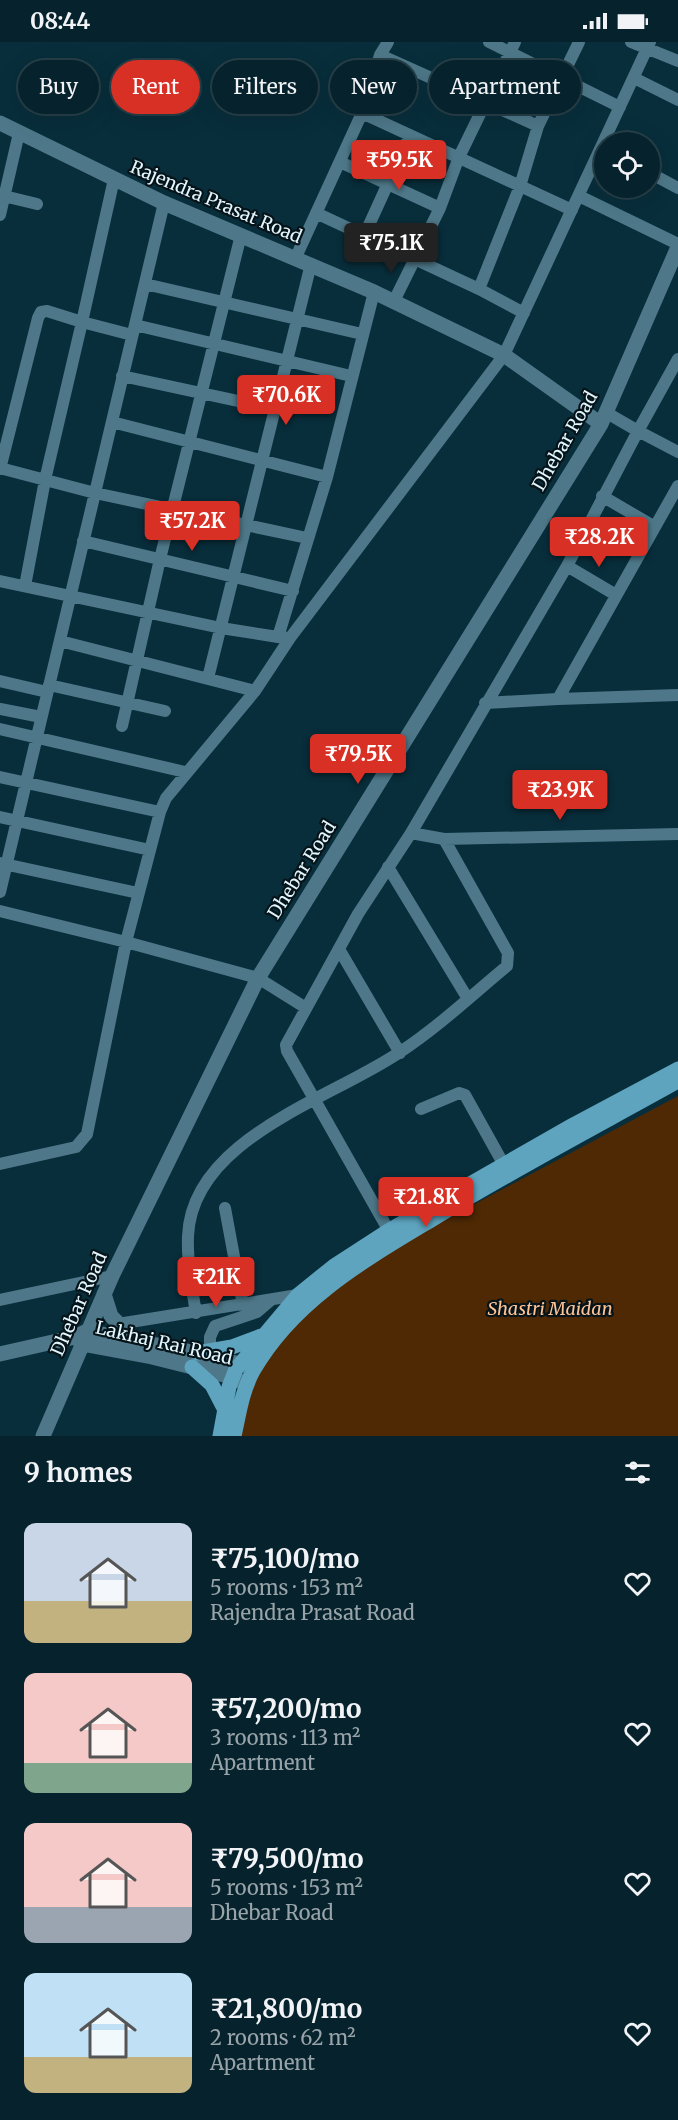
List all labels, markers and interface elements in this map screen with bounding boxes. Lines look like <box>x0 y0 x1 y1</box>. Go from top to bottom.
text: 08:44 <box>30 7 90 35</box>
chip: Buy <box>18 60 99 114</box>
chip: Rent <box>111 60 200 114</box>
chip: Filters <box>212 60 318 114</box>
chip: New <box>330 60 417 114</box>
chip: Apartment <box>429 60 581 114</box>
map controls <box>594 132 660 198</box>
button: locate <box>594 132 660 198</box>
pin: ₹59.5K <box>350 140 448 191</box>
text: ₹59.5K <box>365 147 433 172</box>
street label: Rajendra Prasat Road <box>127 155 306 248</box>
pin: ₹75.1K <box>342 223 440 274</box>
text: ₹75.1K <box>358 230 424 255</box>
pin: ₹70.6K <box>237 375 335 426</box>
text: ₹70.6K <box>251 382 321 407</box>
street label: Dhebar Road <box>527 387 602 495</box>
pin: ₹57.2K <box>143 501 241 552</box>
text: ₹57.2K <box>159 508 225 533</box>
pin: ₹28.2K <box>550 517 648 568</box>
text: ₹28.2K <box>564 524 634 549</box>
pin: ₹79.5K <box>309 734 407 785</box>
text: ₹79.5K <box>324 741 392 766</box>
pin: ₹23.9K <box>511 770 609 821</box>
text: ₹23.9K <box>526 777 594 802</box>
street label: Dhebar Road <box>262 816 341 923</box>
pin: ₹21.8K <box>377 1177 475 1228</box>
text: ₹21.8K <box>392 1184 460 1209</box>
street label: Dhebar Road <box>45 1248 112 1359</box>
pin: ₹21K <box>180 1257 252 1308</box>
text: ₹21K <box>191 1264 241 1289</box>
park label: Shastri Maidan <box>487 1297 613 1320</box>
street label: Lakhaj Rai Road <box>93 1316 235 1370</box>
text: 9 homes <box>24 1456 133 1489</box>
icon: filters <box>621 1456 654 1489</box>
text: ₹75,100/mo <box>210 1542 359 1575</box>
icon: home <box>72 1547 144 1619</box>
icon: heart <box>621 1567 654 1600</box>
text: 5 rooms · 153 m² <box>210 1575 363 1600</box>
text: Rajendra Prasat Road <box>210 1600 415 1625</box>
text: ₹57,200/mo <box>210 1692 361 1725</box>
icon: home <box>72 1697 144 1769</box>
icon: heart <box>621 1717 654 1750</box>
text: 3 rooms · 113 m² <box>210 1725 360 1750</box>
text: Apartment <box>210 1750 315 1775</box>
text: ₹79,500/mo <box>210 1842 364 1875</box>
icon: home <box>72 1847 144 1919</box>
icon: heart <box>621 1867 654 1900</box>
text: 5 rooms · 153 m² <box>210 1875 363 1900</box>
text: Dhebar Road <box>210 1900 334 1925</box>
text: ₹21,800/mo <box>210 1992 362 2025</box>
icon: home <box>72 1997 144 2069</box>
icon: heart <box>621 2017 654 2050</box>
text: 2 rooms · 62 m² <box>210 2025 356 2050</box>
text: Apartment <box>210 2050 315 2075</box>

